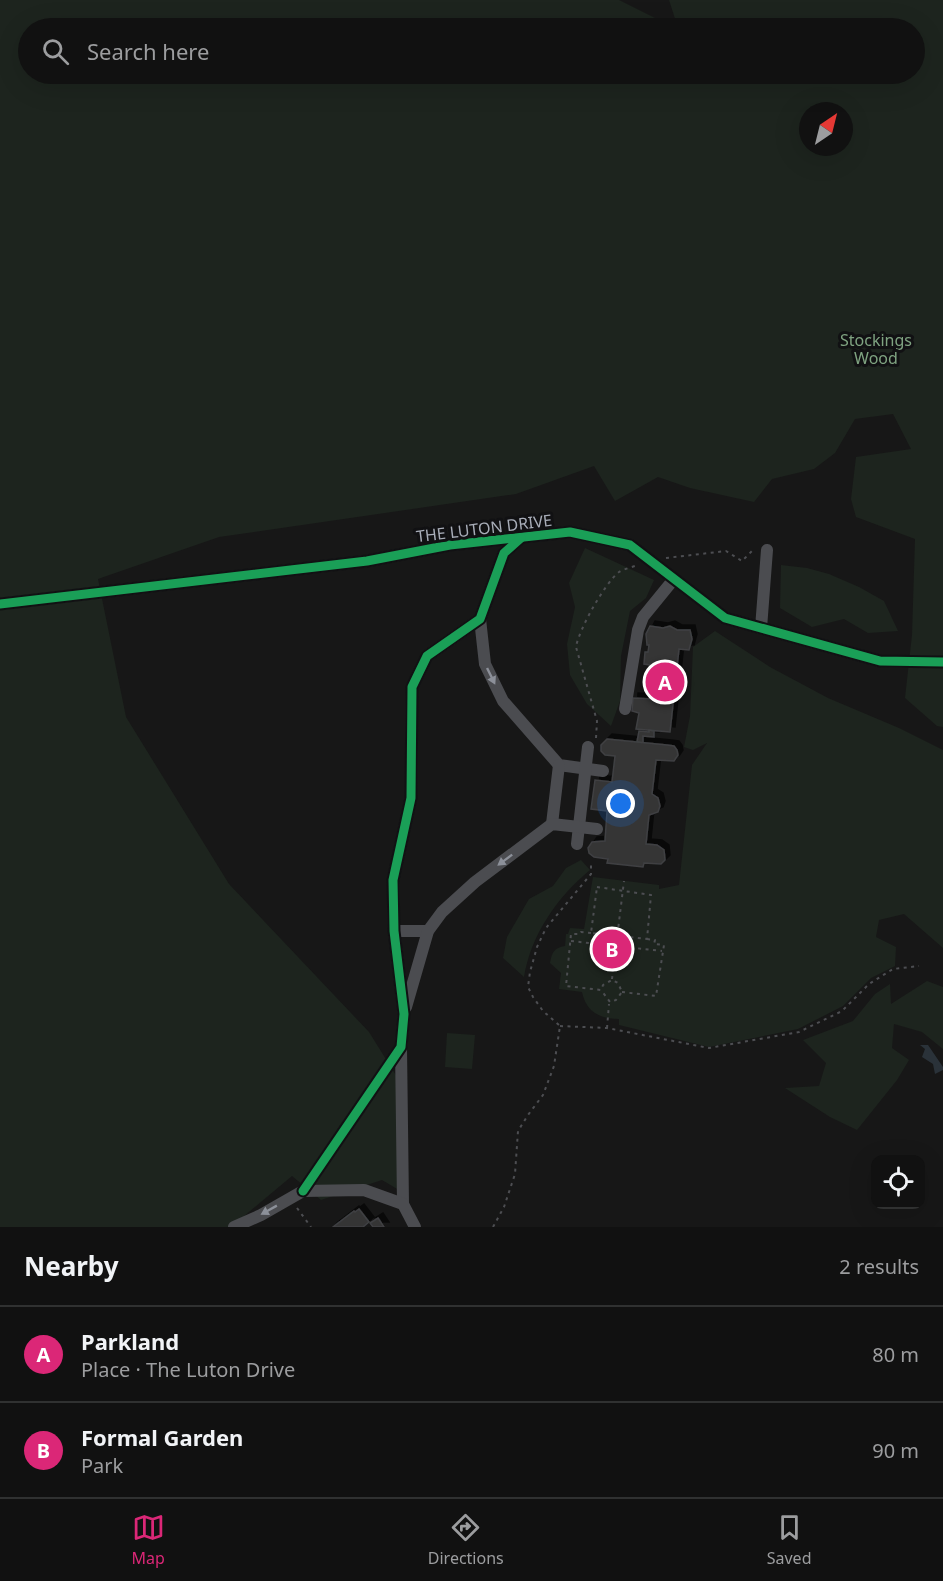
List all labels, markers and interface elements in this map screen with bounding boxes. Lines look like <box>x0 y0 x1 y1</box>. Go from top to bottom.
search box <box>18 18 925 84</box>
icon: search <box>39 35 72 68</box>
text: Search here <box>87 36 209 66</box>
north arrow <box>799 102 853 156</box>
park label: Stockings Wood <box>840 329 912 369</box>
street label: THE LUTON DRIVE <box>415 509 553 547</box>
pin: A <box>646 660 684 704</box>
one-way arrow <box>486 668 495 685</box>
your location <box>606 789 635 818</box>
one-way arrow <box>497 853 513 866</box>
pin: B <box>592 926 632 972</box>
map controls <box>871 1155 925 1209</box>
button: locate <box>871 1155 925 1209</box>
one-way arrow <box>260 1205 277 1215</box>
text: Nearby <box>24 1248 119 1284</box>
text: 2 results <box>839 1253 919 1280</box>
text: Parkland <box>81 1326 179 1356</box>
text: A <box>37 1341 50 1368</box>
text: 80 m <box>872 1341 919 1368</box>
text: Place · The Luton Drive <box>81 1356 295 1383</box>
text: Formal Garden <box>81 1422 243 1452</box>
text: B <box>37 1437 50 1464</box>
text: 90 m <box>872 1437 919 1464</box>
text: Park <box>81 1452 123 1479</box>
tab: Map <box>131 1511 165 1569</box>
tab: Directions <box>428 1511 504 1569</box>
tab: Saved <box>767 1511 811 1569</box>

